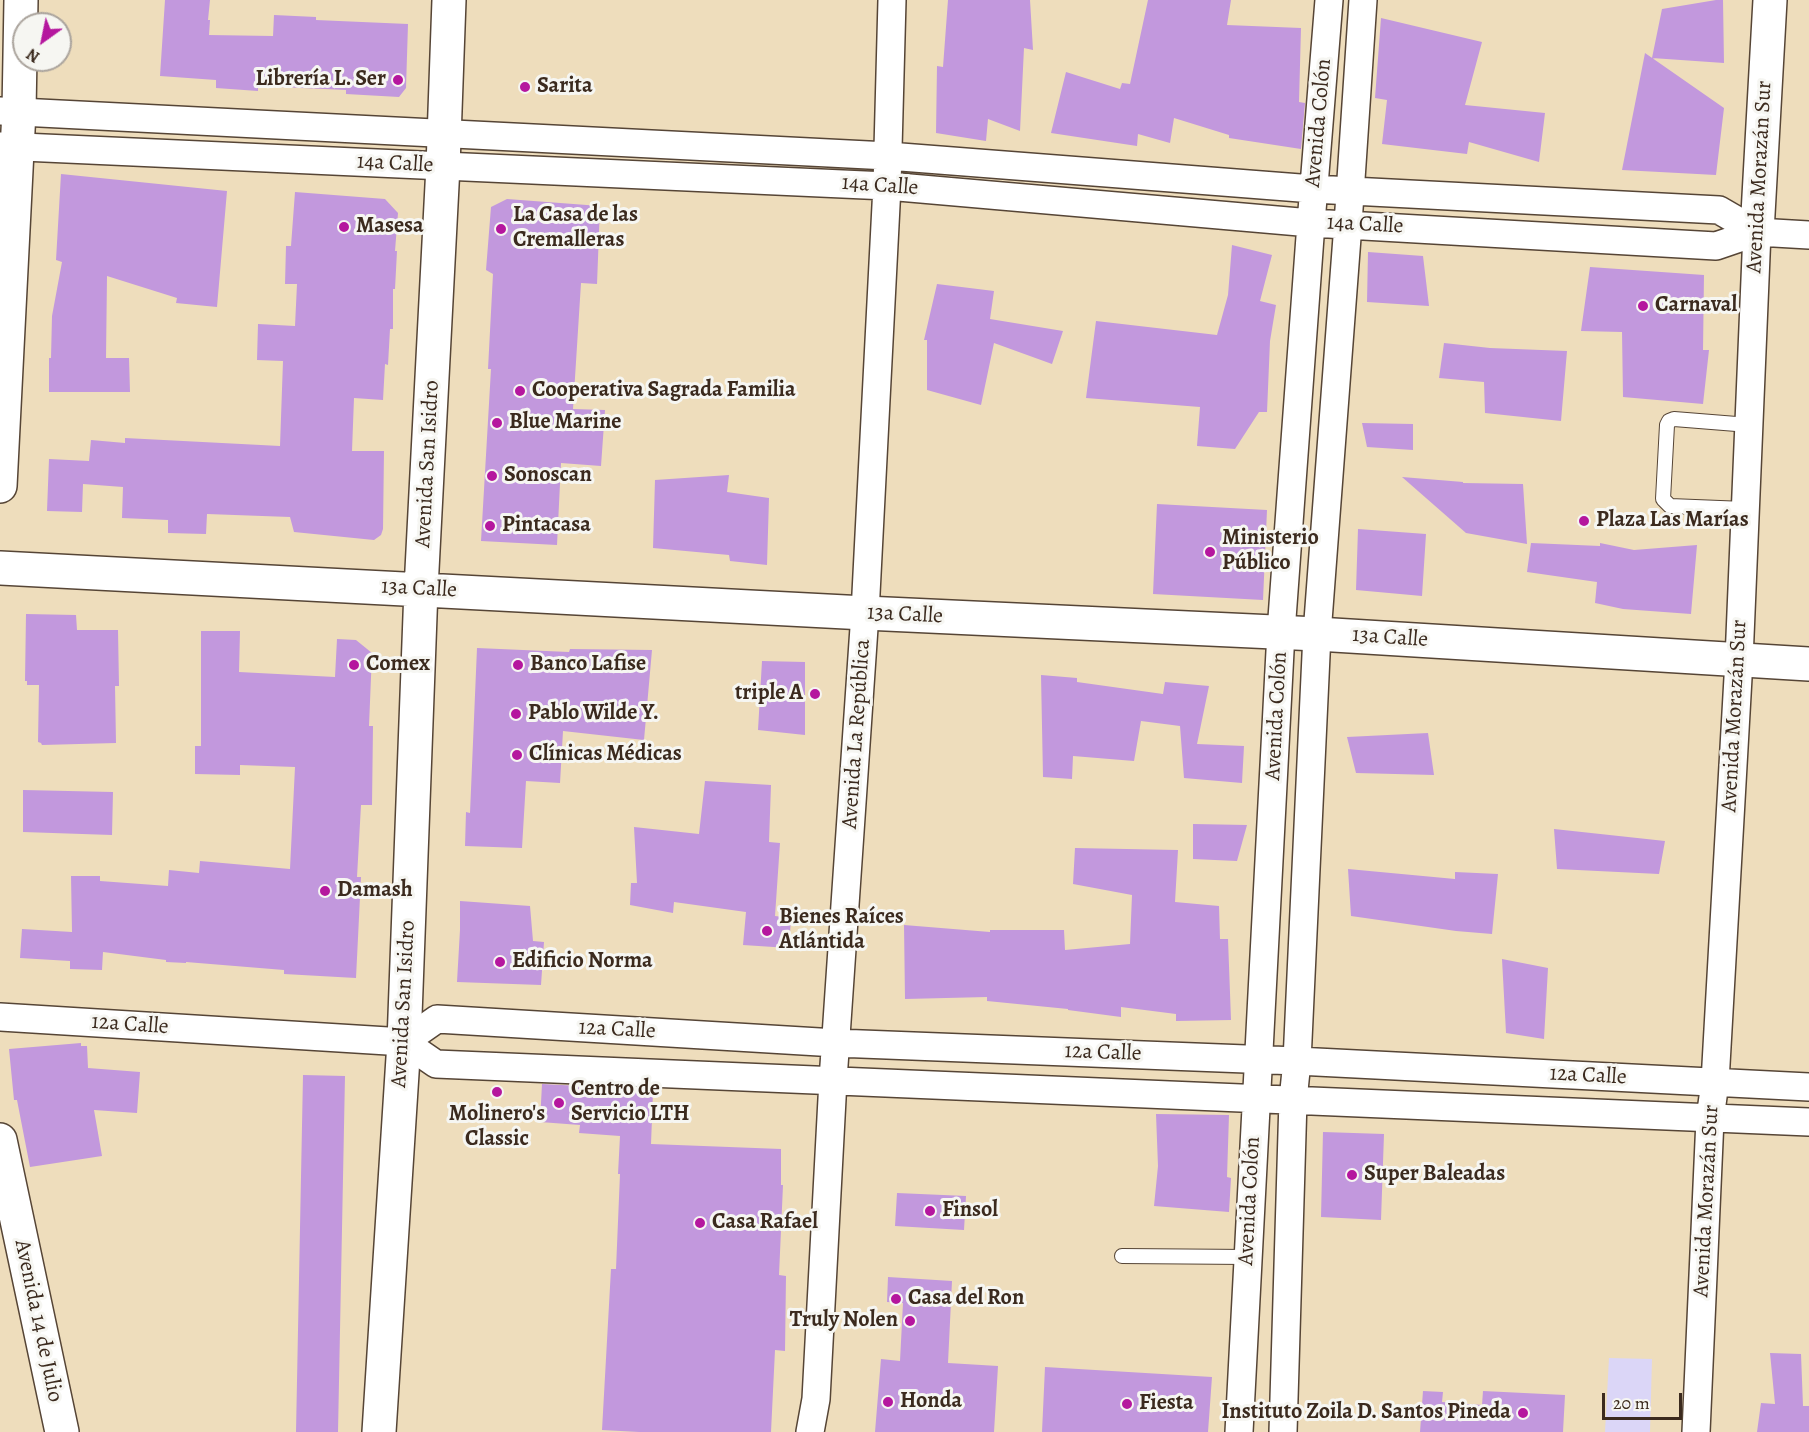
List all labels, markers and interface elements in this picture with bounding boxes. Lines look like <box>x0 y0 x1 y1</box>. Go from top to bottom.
north arrow <box>12 12 72 72</box>
text: N <box>22 43 44 68</box>
street label: Avenida Colón <box>1300 58 1338 188</box>
place label: Librería L. Ser <box>255 67 386 93</box>
marker: Librería L. Ser <box>391 73 405 87</box>
place label: Sarita <box>537 74 593 100</box>
marker: Sarita <box>518 80 532 94</box>
street label: Avenida Morazán Sur <box>1742 80 1778 274</box>
street label: 14a Calle <box>356 149 434 179</box>
street label: 14a Calle <box>841 170 919 202</box>
place label: La Casa de las Cremalleras <box>513 203 638 254</box>
street label: 14a Calle <box>1326 210 1404 240</box>
place label: Masesa <box>356 214 424 240</box>
marker: Masesa <box>337 220 351 234</box>
marker: La Casa de las Cremalleras <box>494 222 508 236</box>
place label: Carnaval <box>1655 293 1737 319</box>
marker: Carnaval <box>1636 299 1650 313</box>
place label: Cooperativa Sagrada Familia <box>532 378 796 404</box>
street label: Avenida San Isidro <box>410 380 446 548</box>
marker: Cooperativa Sagrada Familia <box>513 384 527 398</box>
place label: Blue Marine <box>509 410 621 436</box>
marker: Blue Marine <box>490 416 504 430</box>
place label: Sonoscan <box>504 463 592 489</box>
marker: Sonoscan <box>485 469 499 483</box>
place label: Plaza Las Marías <box>1596 508 1749 534</box>
place label: Pintacasa <box>502 513 591 539</box>
marker: Plaza Las Marías <box>1577 514 1591 528</box>
marker: Pintacasa <box>483 519 497 533</box>
place label: Ministerio Público <box>1222 526 1319 578</box>
marker: Ministerio Público <box>1203 545 1217 559</box>
street label: 13a Calle <box>380 574 458 604</box>
street label: 13a Calle <box>866 600 944 630</box>
street label: Avenida Morazán Sur <box>1717 619 1753 813</box>
street label: 13a Calle <box>1351 622 1429 654</box>
street label: Avenida La República <box>837 638 877 830</box>
street label: Avenida Colón <box>1260 651 1294 781</box>
place label: Comex <box>366 652 430 678</box>
place label: Banco Lafise <box>530 652 646 678</box>
marker: Comex <box>347 658 361 672</box>
marker: Banco Lafise <box>511 658 525 672</box>
place label: triple A <box>735 681 803 707</box>
marker: triple A <box>808 687 822 701</box>
place label: Pablo Wilde Y. <box>528 701 659 727</box>
marker: Pablo Wilde Y. <box>509 707 523 721</box>
place label: Clínicas Médicas <box>529 742 682 768</box>
marker: Clínicas Médicas <box>510 748 524 762</box>
place label: Damash <box>337 878 413 904</box>
marker: Damash <box>318 884 332 898</box>
place label: Bienes Raíces Atlántida <box>779 905 904 956</box>
street label: Avenida San Isidro <box>386 920 422 1088</box>
marker: Bienes Raíces Atlántida <box>760 924 774 938</box>
place label: Edificio Norma <box>512 949 653 975</box>
marker: Edificio Norma <box>493 955 507 969</box>
street label: 12a Calle <box>91 1009 169 1041</box>
street label: 12a Calle <box>578 1015 656 1045</box>
street label: 12a Calle <box>1064 1038 1142 1068</box>
street label: 12a Calle <box>1549 1061 1627 1091</box>
place label: Centro de Servicio LTH <box>571 1077 689 1128</box>
marker: Molinero's Classic <box>490 1085 504 1099</box>
marker: Centro de Servicio LTH <box>552 1096 566 1110</box>
place label: Molinero's Classic <box>449 1102 545 1154</box>
street label: Avenida Morazán Sur <box>1689 1104 1725 1298</box>
street label: Avenida Colón <box>1233 1136 1267 1266</box>
place label: Super Baleadas <box>1364 1162 1505 1188</box>
marker: Super Baleadas <box>1345 1168 1359 1182</box>
place label: Finsol <box>942 1198 998 1224</box>
marker: Finsol <box>923 1204 937 1218</box>
place label: Casa Rafael <box>712 1210 818 1236</box>
marker: Casa Rafael <box>693 1216 707 1230</box>
street label: Avenida 14 de Julio <box>8 1237 68 1405</box>
place label: Casa del Ron <box>908 1286 1024 1312</box>
marker: Casa del Ron <box>889 1292 903 1306</box>
place label: Truly Nolen <box>790 1308 898 1334</box>
marker: Truly Nolen <box>903 1314 917 1328</box>
scale bar <box>1605 1381 1684 1419</box>
place label: Honda <box>900 1389 962 1415</box>
place label: Fiesta <box>1139 1391 1194 1417</box>
text: 20 m <box>1613 1391 1650 1415</box>
marker: Honda <box>881 1395 895 1409</box>
marker: Fiesta <box>1120 1397 1134 1411</box>
place label: Instituto Zoila D. Santos Pineda <box>1221 1400 1511 1426</box>
marker: Instituto Zoila D. Santos Pineda <box>1516 1406 1530 1420</box>

